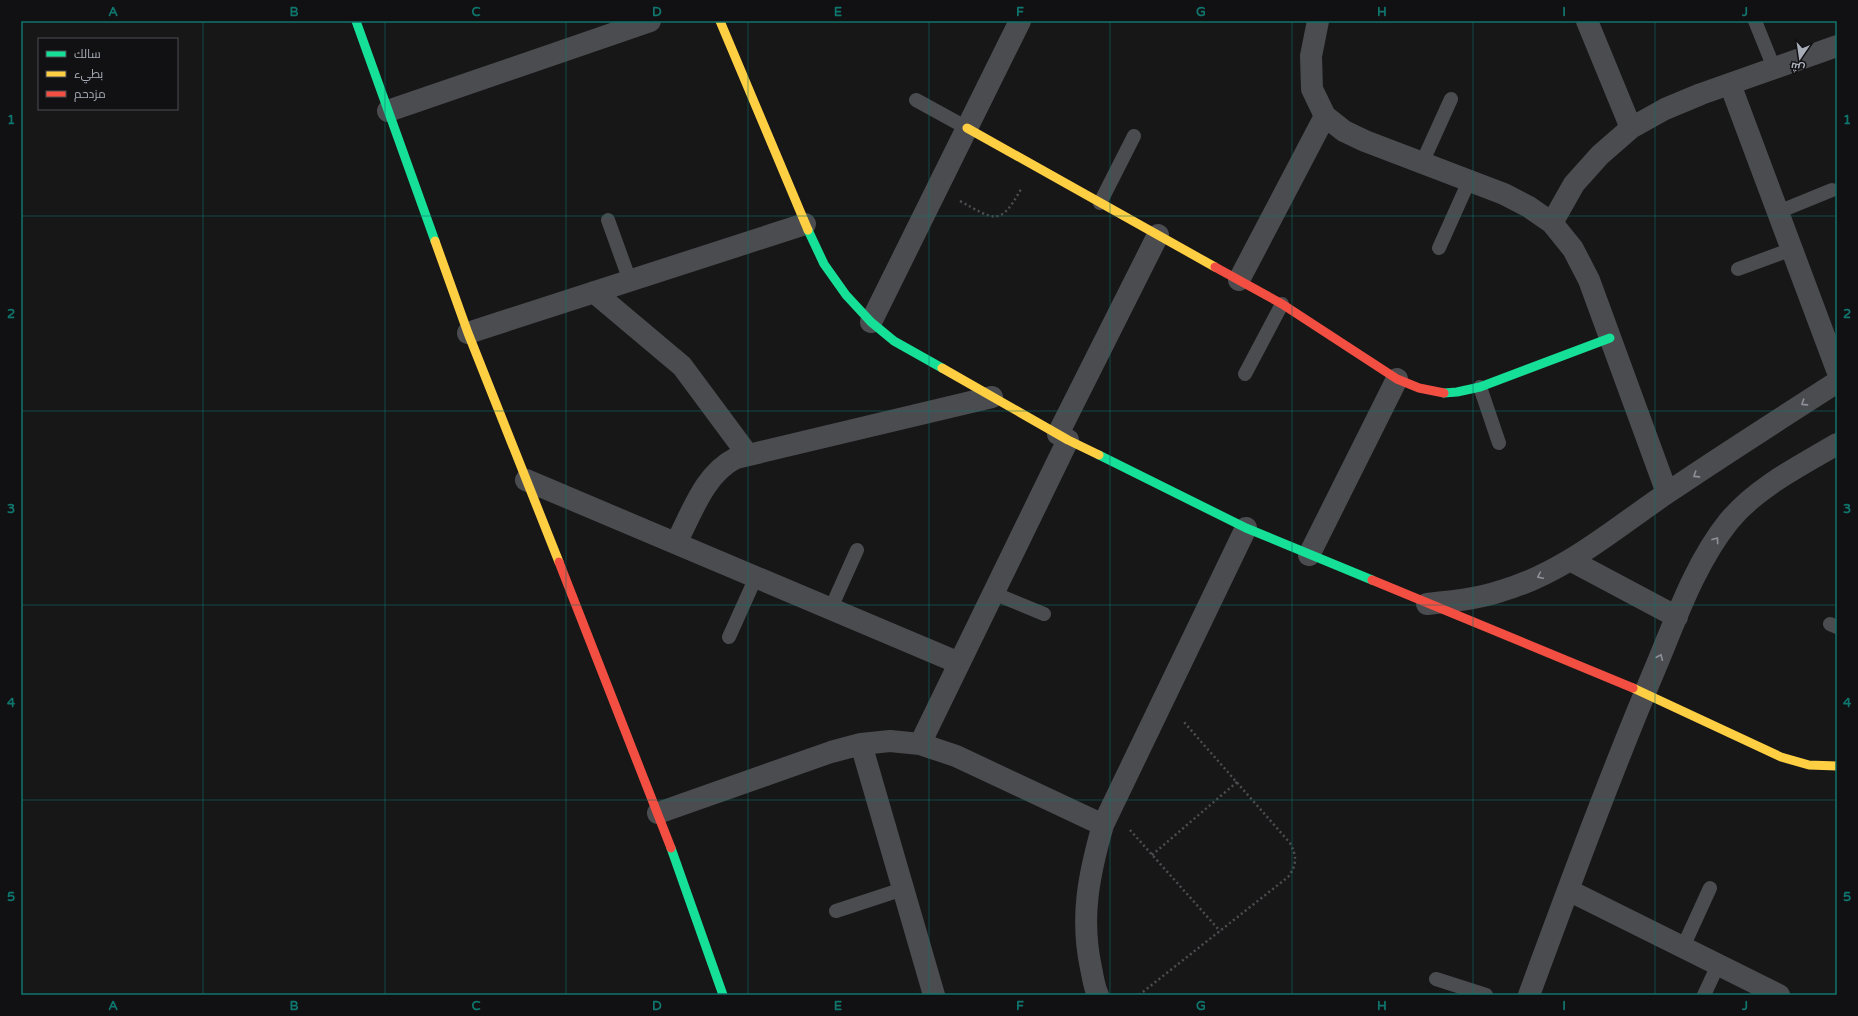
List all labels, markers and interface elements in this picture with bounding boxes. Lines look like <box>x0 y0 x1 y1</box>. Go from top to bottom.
text: A <box>108 4 118 20</box>
text: B <box>289 4 299 20</box>
text: C <box>471 4 481 20</box>
text: D <box>652 4 662 20</box>
text: E <box>834 4 842 20</box>
text: F <box>1016 4 1024 20</box>
text: G <box>1196 4 1206 20</box>
text: H <box>1377 4 1387 20</box>
text: I <box>1562 4 1566 20</box>
text: J <box>1741 4 1748 20</box>
legend <box>38 38 178 110</box>
north arrow <box>1780 38 1820 78</box>
text: سالك <box>74 47 101 61</box>
text: ش <box>1790 59 1806 75</box>
text: بطيء <box>74 67 103 84</box>
text: مزدحم <box>74 87 106 102</box>
text: 1 <box>7 112 15 128</box>
text: 1 <box>1843 112 1851 128</box>
text: 2 <box>7 306 15 322</box>
text: 2 <box>1843 306 1851 322</box>
one-way arrow <box>1802 399 1809 406</box>
one-way arrow <box>1693 470 1700 477</box>
text: 3 <box>7 501 15 517</box>
text: 3 <box>1843 501 1851 517</box>
one-way arrow <box>1711 537 1718 544</box>
one-way arrow <box>1537 571 1544 579</box>
one-way arrow <box>1655 654 1663 661</box>
text: 4 <box>7 695 16 711</box>
text: 4 <box>1843 695 1852 711</box>
text: 5 <box>7 889 15 905</box>
text: 5 <box>1843 889 1851 905</box>
text: A <box>108 998 118 1014</box>
text: B <box>289 998 299 1014</box>
text: C <box>471 998 481 1014</box>
text: D <box>652 998 662 1014</box>
text: E <box>834 998 842 1014</box>
text: F <box>1016 998 1024 1014</box>
text: G <box>1196 998 1206 1014</box>
text: H <box>1377 998 1387 1014</box>
text: I <box>1562 998 1566 1014</box>
text: J <box>1741 998 1748 1014</box>

